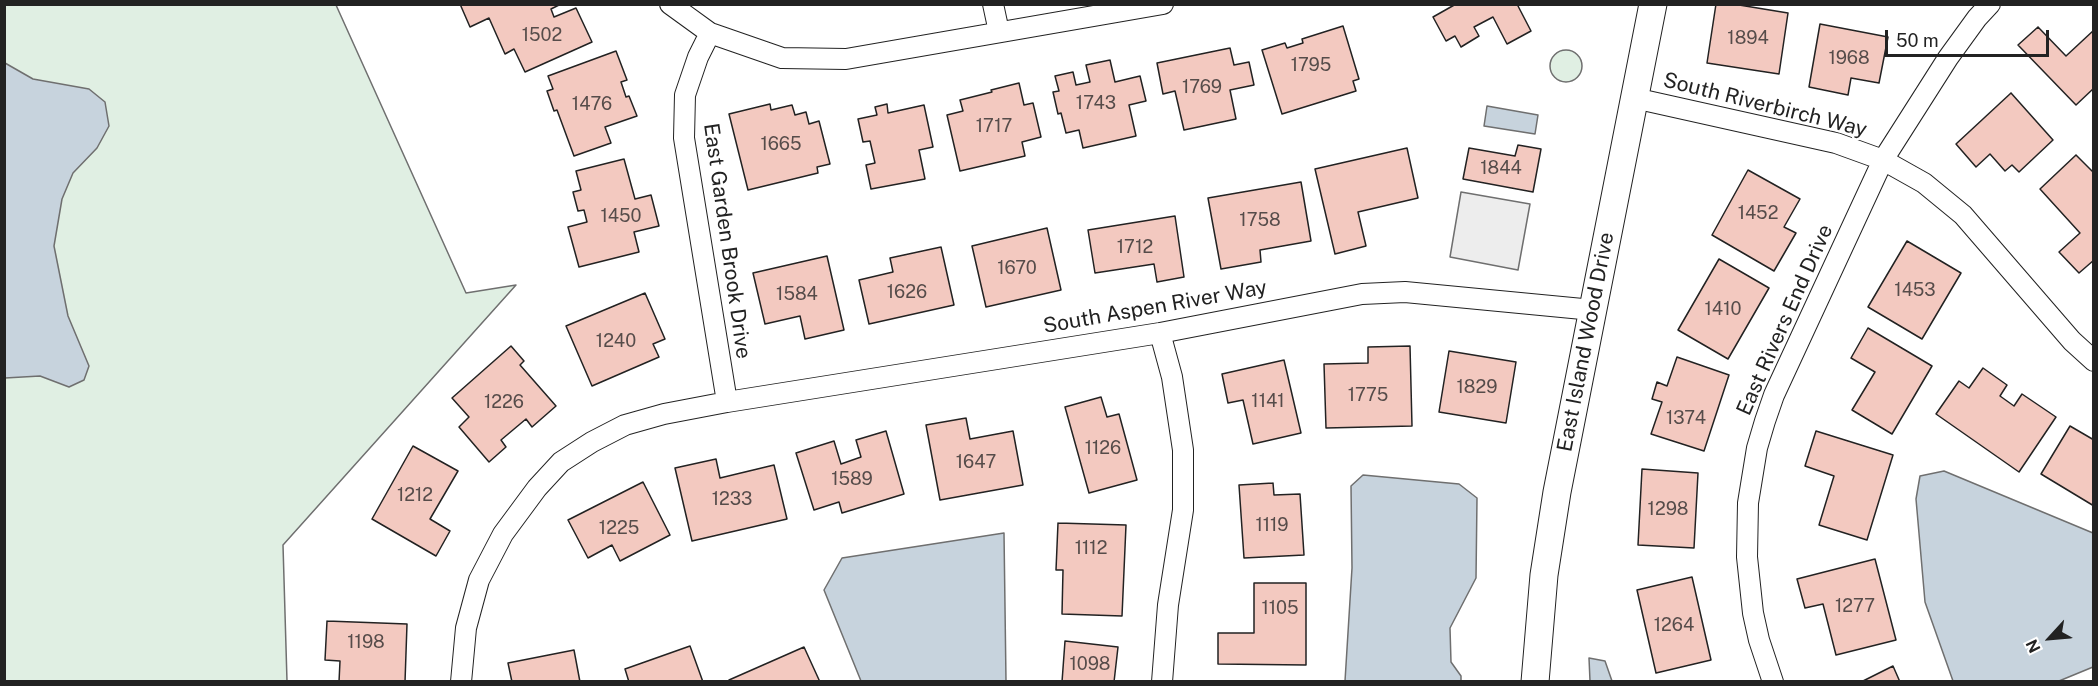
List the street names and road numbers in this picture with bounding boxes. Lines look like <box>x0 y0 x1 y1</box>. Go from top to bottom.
street label: South Riverbirch Way <box>1660 67 1870 143</box>
street label: East Garden Brook Drive <box>698 122 756 360</box>
street label: East Rivers End Drive <box>1732 221 1838 419</box>
street label: East Island Wood Drive <box>1552 230 1620 454</box>
street label: South Aspen River Way <box>1041 275 1269 339</box>

